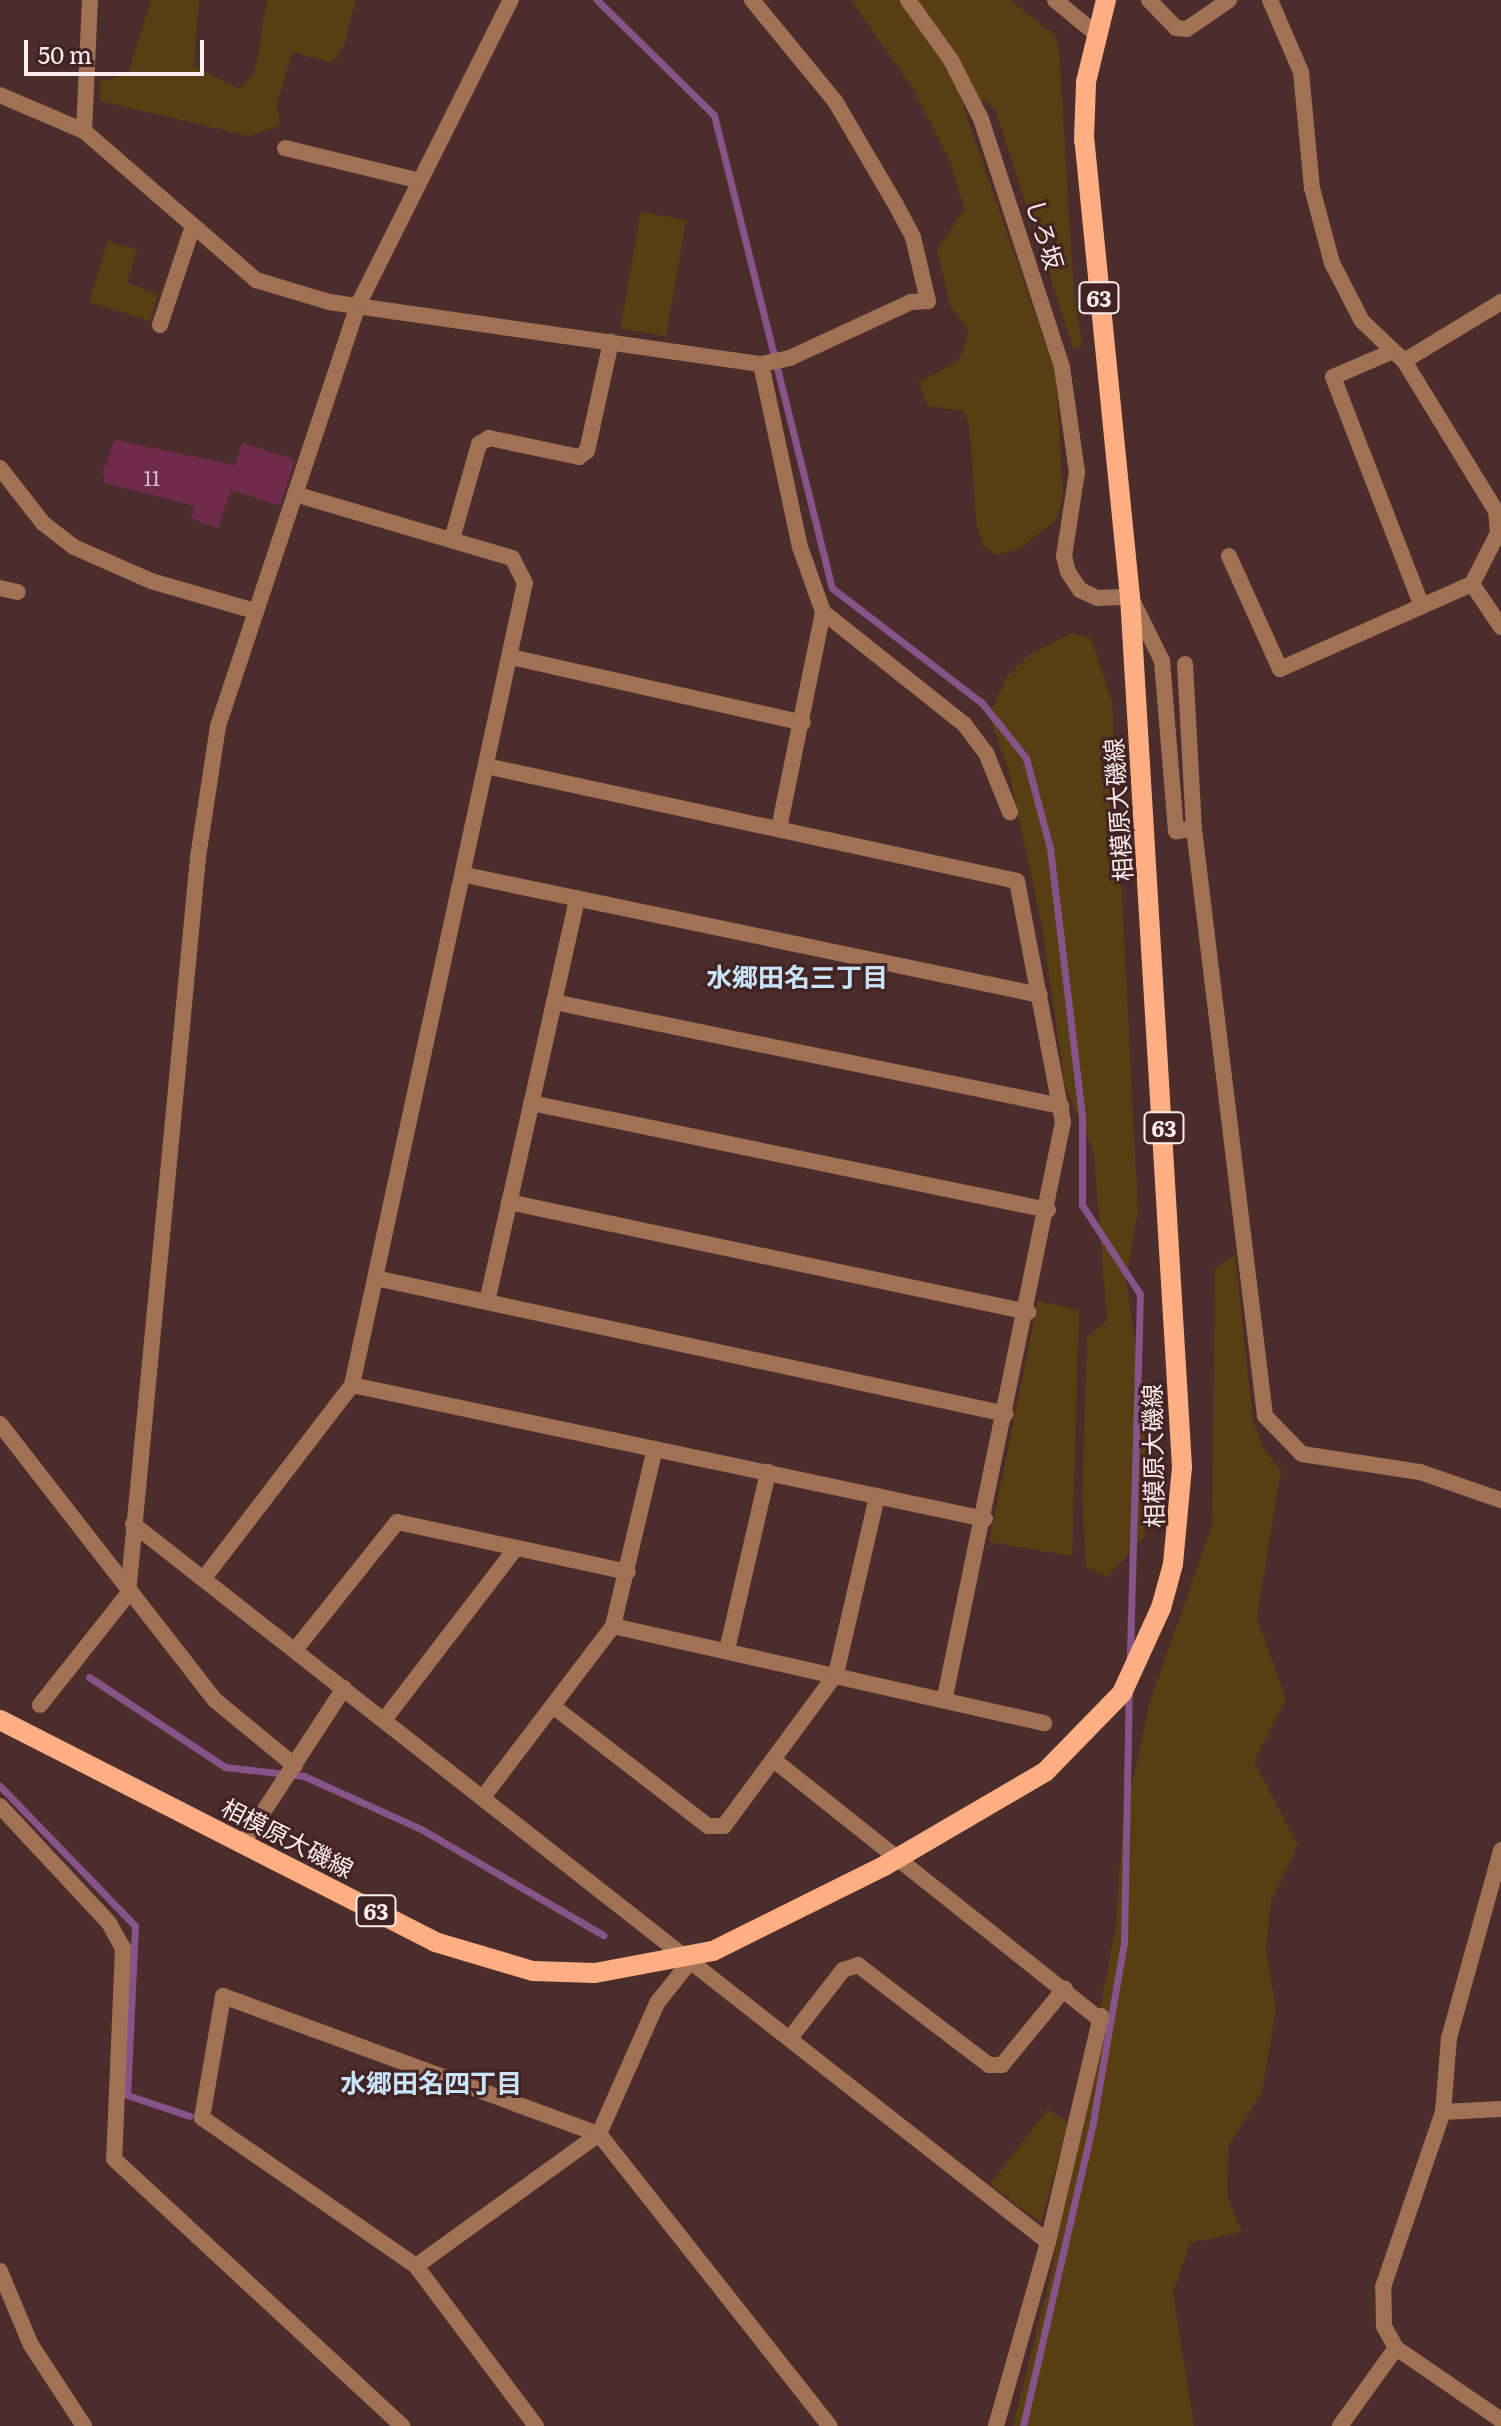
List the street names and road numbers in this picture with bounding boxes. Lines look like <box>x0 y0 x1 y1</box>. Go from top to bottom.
street label: しろ坂 <box>1022 195 1070 273</box>
road number: 63 <box>1077 280 1121 316</box>
street label: 相模原大磯線 <box>1098 737 1136 883</box>
road number: 63 <box>1142 1110 1186 1146</box>
street label: 相模原大磯線 <box>1136 1384 1168 1528</box>
street label: 相模原大磯線 <box>217 1791 359 1883</box>
road number: 63 <box>354 1893 398 1929</box>

